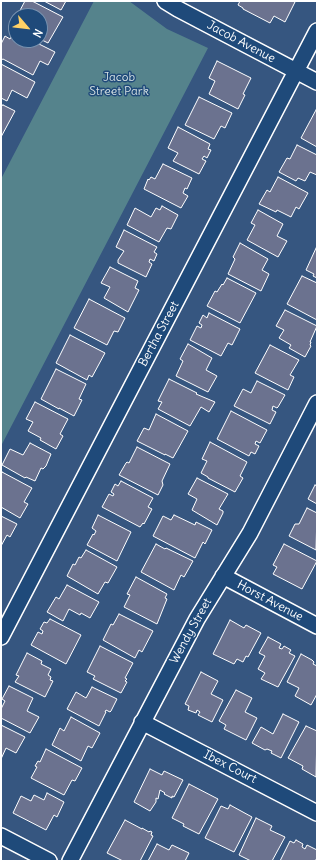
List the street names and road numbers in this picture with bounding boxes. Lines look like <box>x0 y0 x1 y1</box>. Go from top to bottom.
street label: Jacob Avenue <box>204 18 278 66</box>
street label: Bertha Street <box>136 299 182 369</box>
street label: Horst Avenue <box>234 578 306 624</box>
street label: Wendy Street <box>167 596 215 666</box>
street label: Ibex Court <box>201 748 259 786</box>

